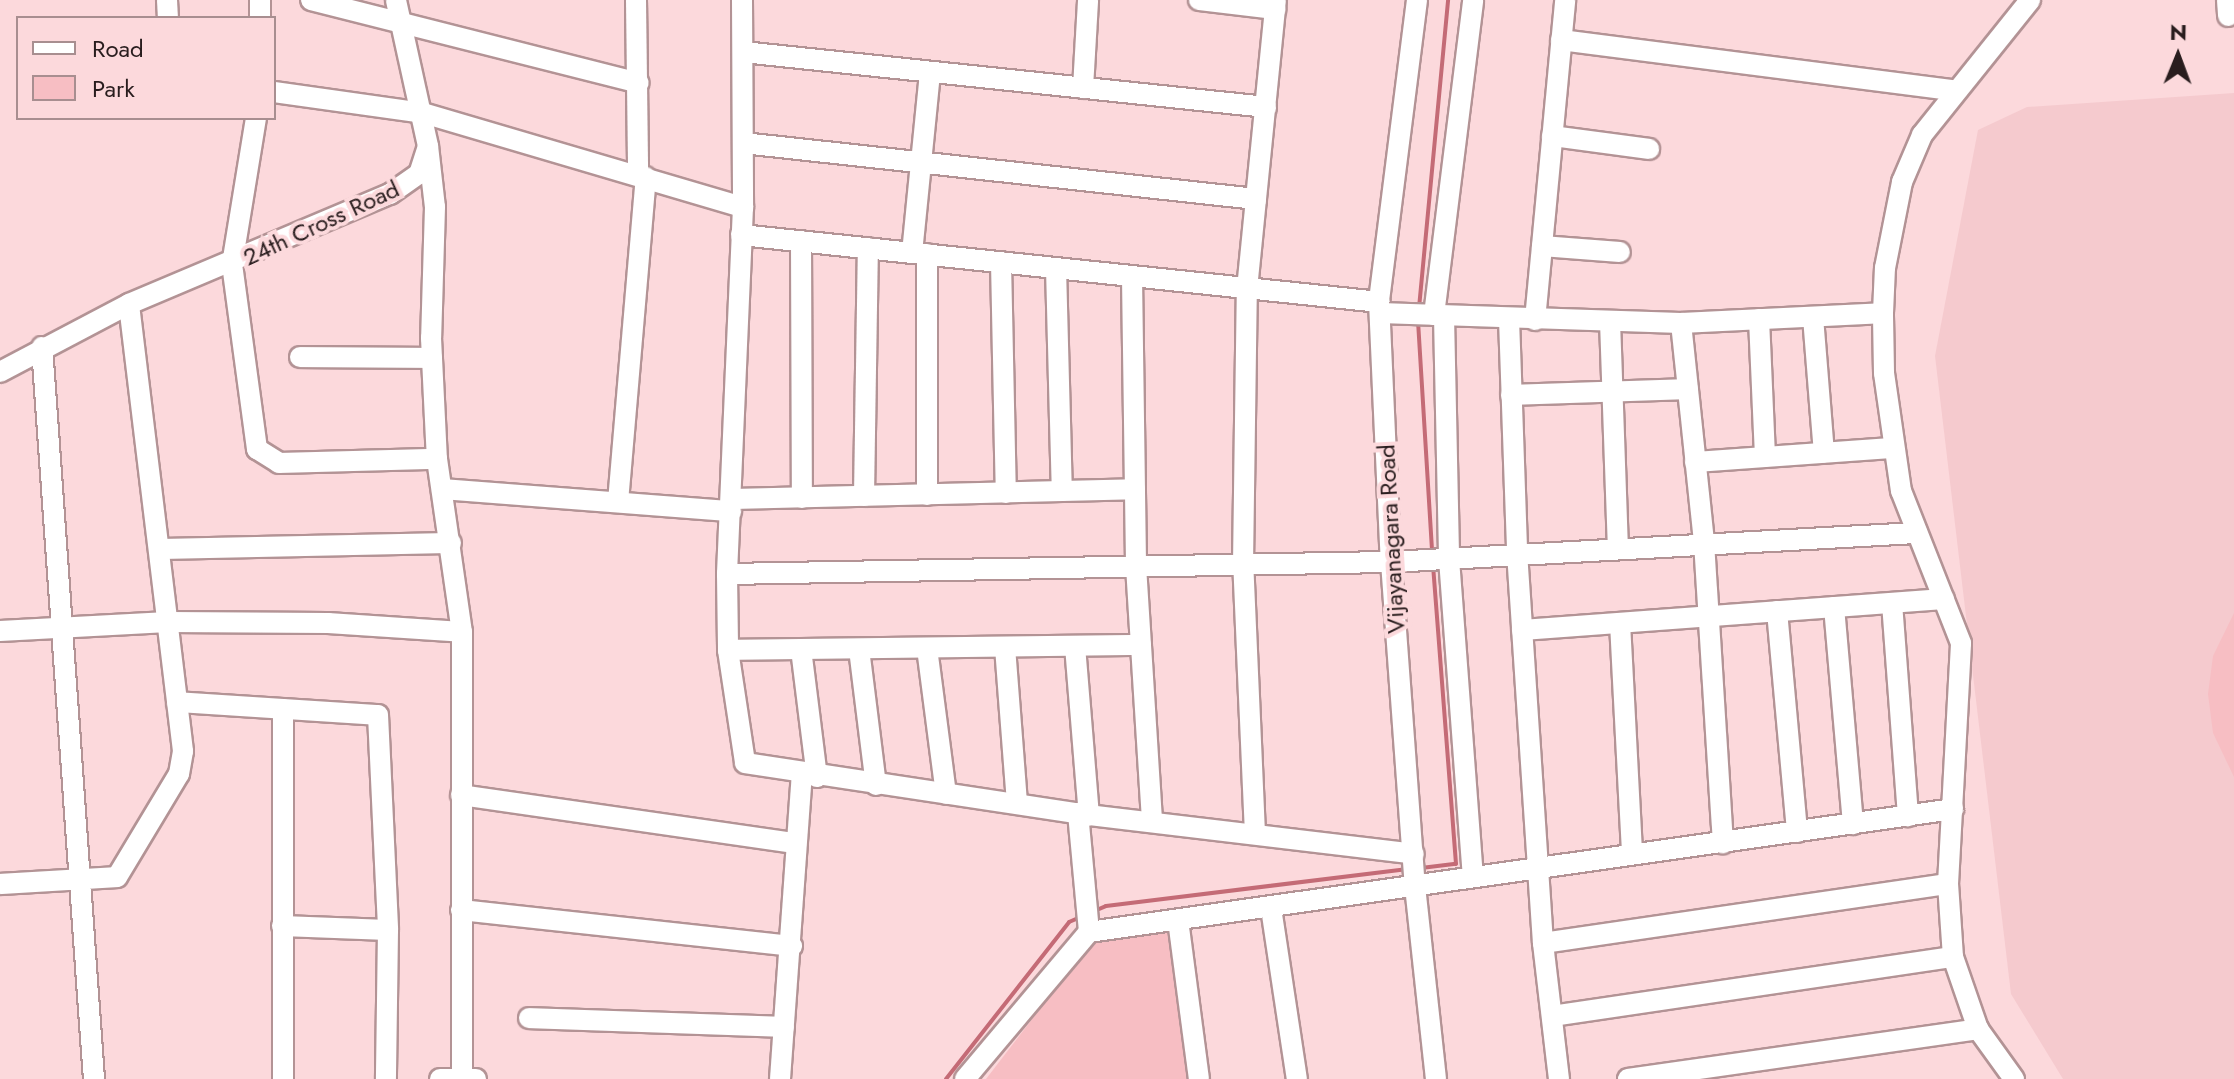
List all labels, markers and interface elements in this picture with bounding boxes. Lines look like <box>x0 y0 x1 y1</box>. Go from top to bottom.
legend <box>16 16 276 120</box>
north arrow <box>2138 16 2218 96</box>
text: N <box>2169 16 2187 48</box>
text: Road <box>92 31 144 66</box>
text: Park <box>92 71 135 106</box>
street label: 24th Cross Road <box>238 174 404 272</box>
street label: Vijayanagara Road <box>1372 444 1410 634</box>

